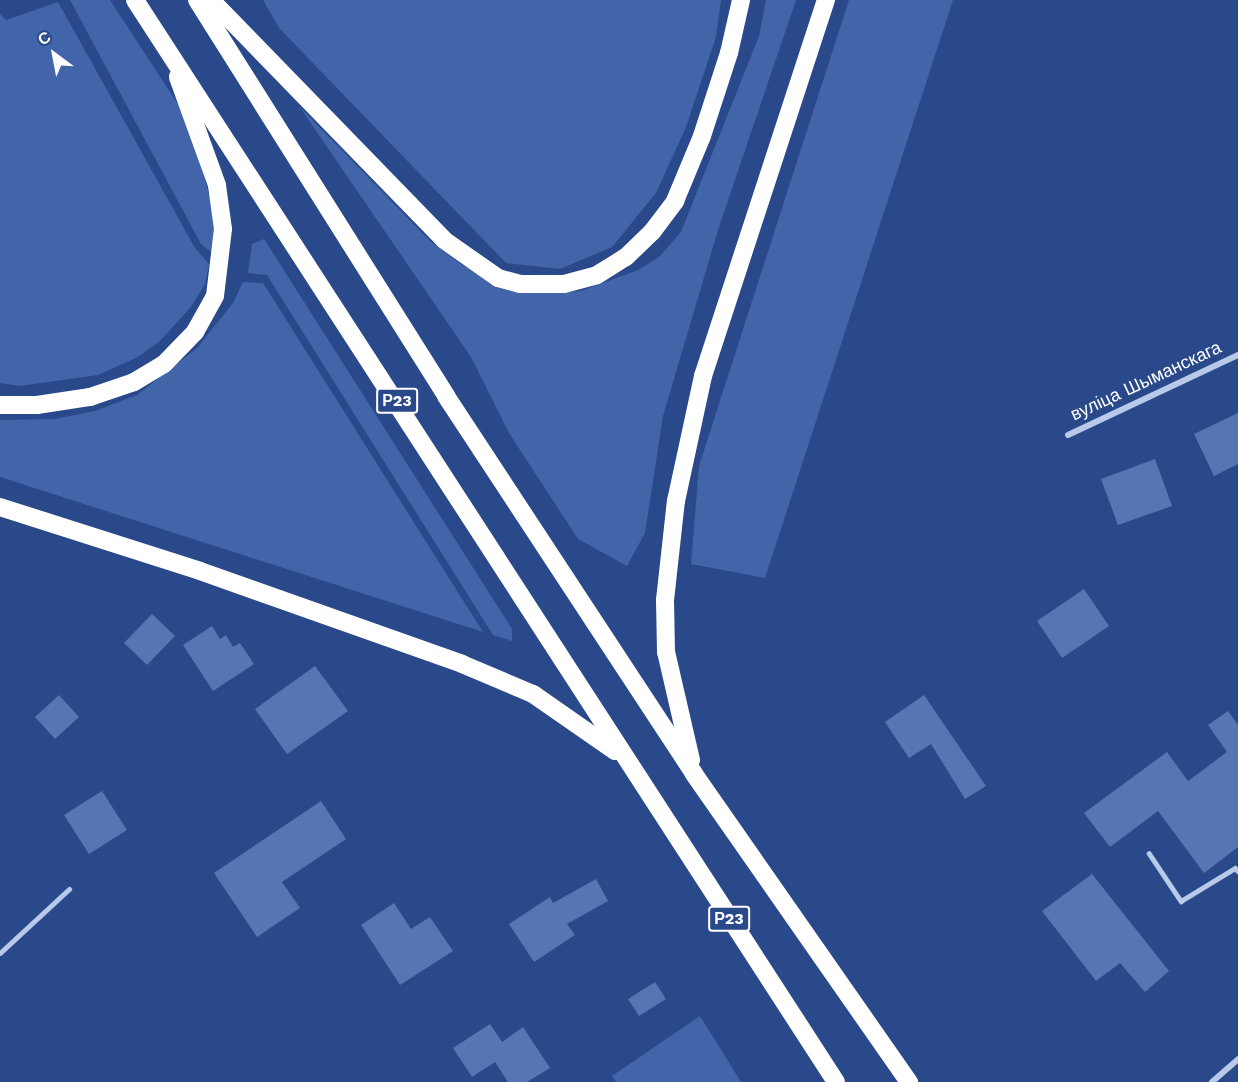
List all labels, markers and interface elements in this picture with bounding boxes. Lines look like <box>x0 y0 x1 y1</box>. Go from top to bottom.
north arrow <box>24 24 84 84</box>
text: С <box>34 27 54 49</box>
street label: вуліца Шыманскага <box>1067 337 1225 425</box>
road number: Р23 <box>376 388 418 414</box>
road number: Р23 <box>708 906 750 932</box>

